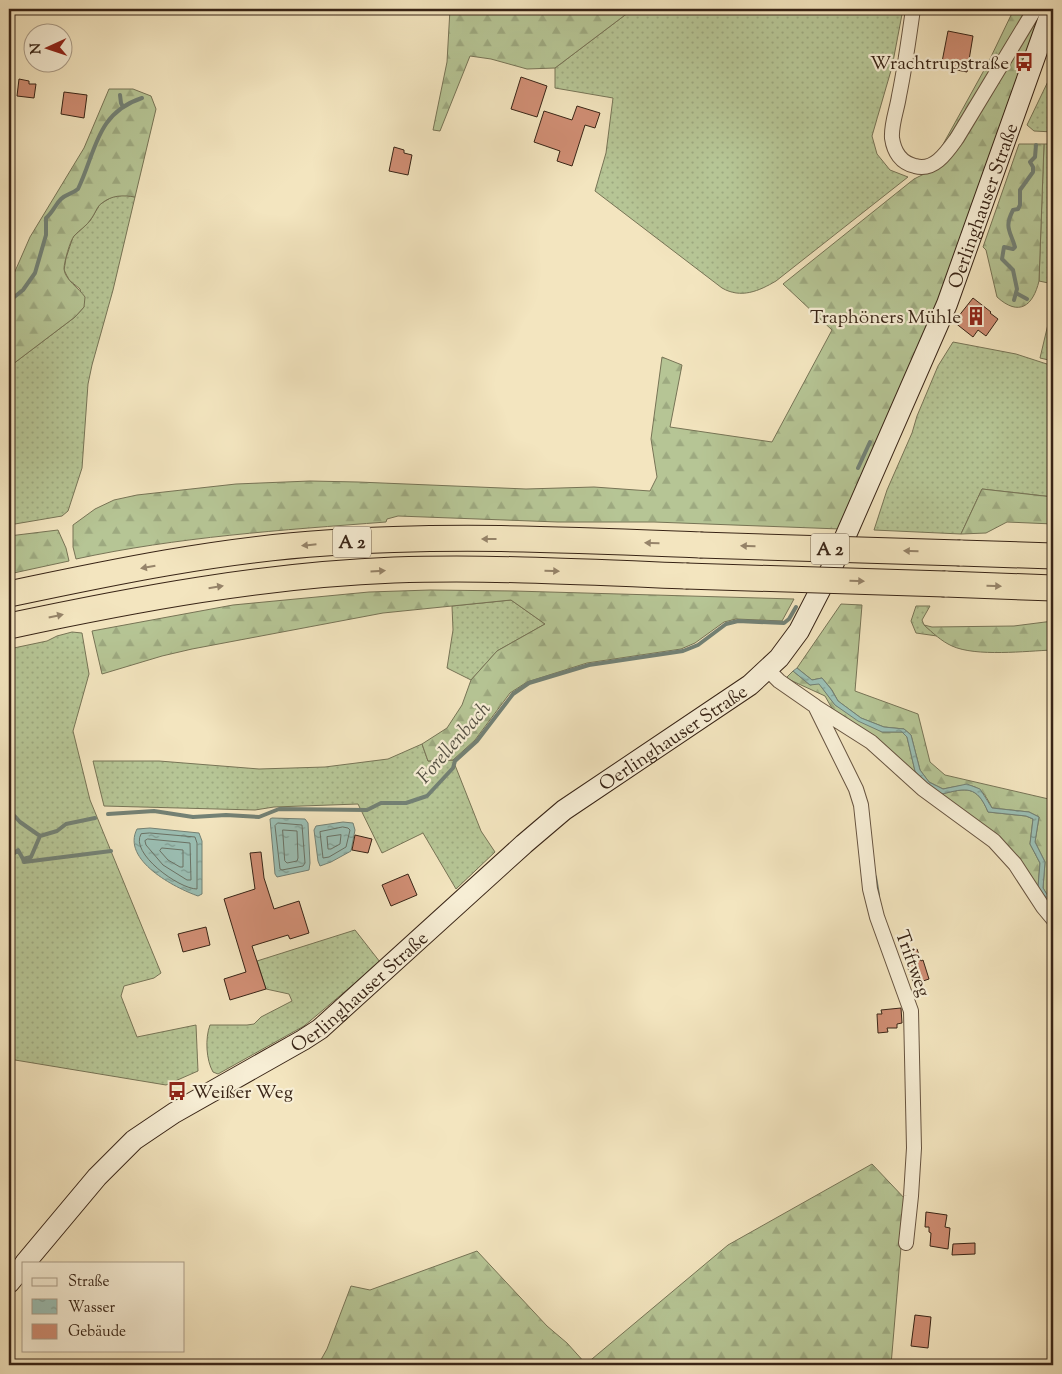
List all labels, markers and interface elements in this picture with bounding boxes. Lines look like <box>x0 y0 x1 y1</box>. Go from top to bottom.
north arrow <box>22 22 72 72</box>
text: N <box>27 42 47 55</box>
place label: Wrachtrupstraße <box>870 51 1009 78</box>
bus stop icon: Wrachtrupstraße <box>1013 51 1035 73</box>
street label: Oerlinghauser Straße <box>943 120 1026 293</box>
place label: Traphöners Mühle <box>810 305 961 332</box>
building icon: Traphöners Mühle <box>965 305 987 327</box>
road number: A 2 <box>333 526 371 558</box>
road number: A 2 <box>811 534 849 564</box>
one-way arrow <box>481 535 497 543</box>
one-way arrow <box>643 539 659 547</box>
one-way arrow <box>301 541 317 549</box>
one-way arrow <box>740 542 756 550</box>
one-way arrow <box>903 547 919 555</box>
one-way arrow <box>140 563 156 571</box>
one-way arrow <box>370 567 386 575</box>
one-way arrow <box>544 567 560 575</box>
one-way arrow <box>849 578 865 586</box>
one-way arrow <box>209 582 225 590</box>
one-way arrow <box>986 582 1002 590</box>
one-way arrow <box>49 612 64 620</box>
street label: Oerlinghauser Straße <box>594 679 754 799</box>
water label: Forellenbach <box>411 696 499 791</box>
street label: Oerlinghauser Straße <box>286 926 435 1060</box>
street label: Triftweg <box>887 927 936 1001</box>
bus stop icon: Weißer Weg <box>166 1080 188 1102</box>
place label: Weißer Weg <box>192 1080 293 1107</box>
legend <box>22 1262 185 1352</box>
text: Straße <box>68 1272 110 1293</box>
text: Wasser <box>68 1298 115 1319</box>
text: Gebäude <box>68 1322 126 1343</box>

